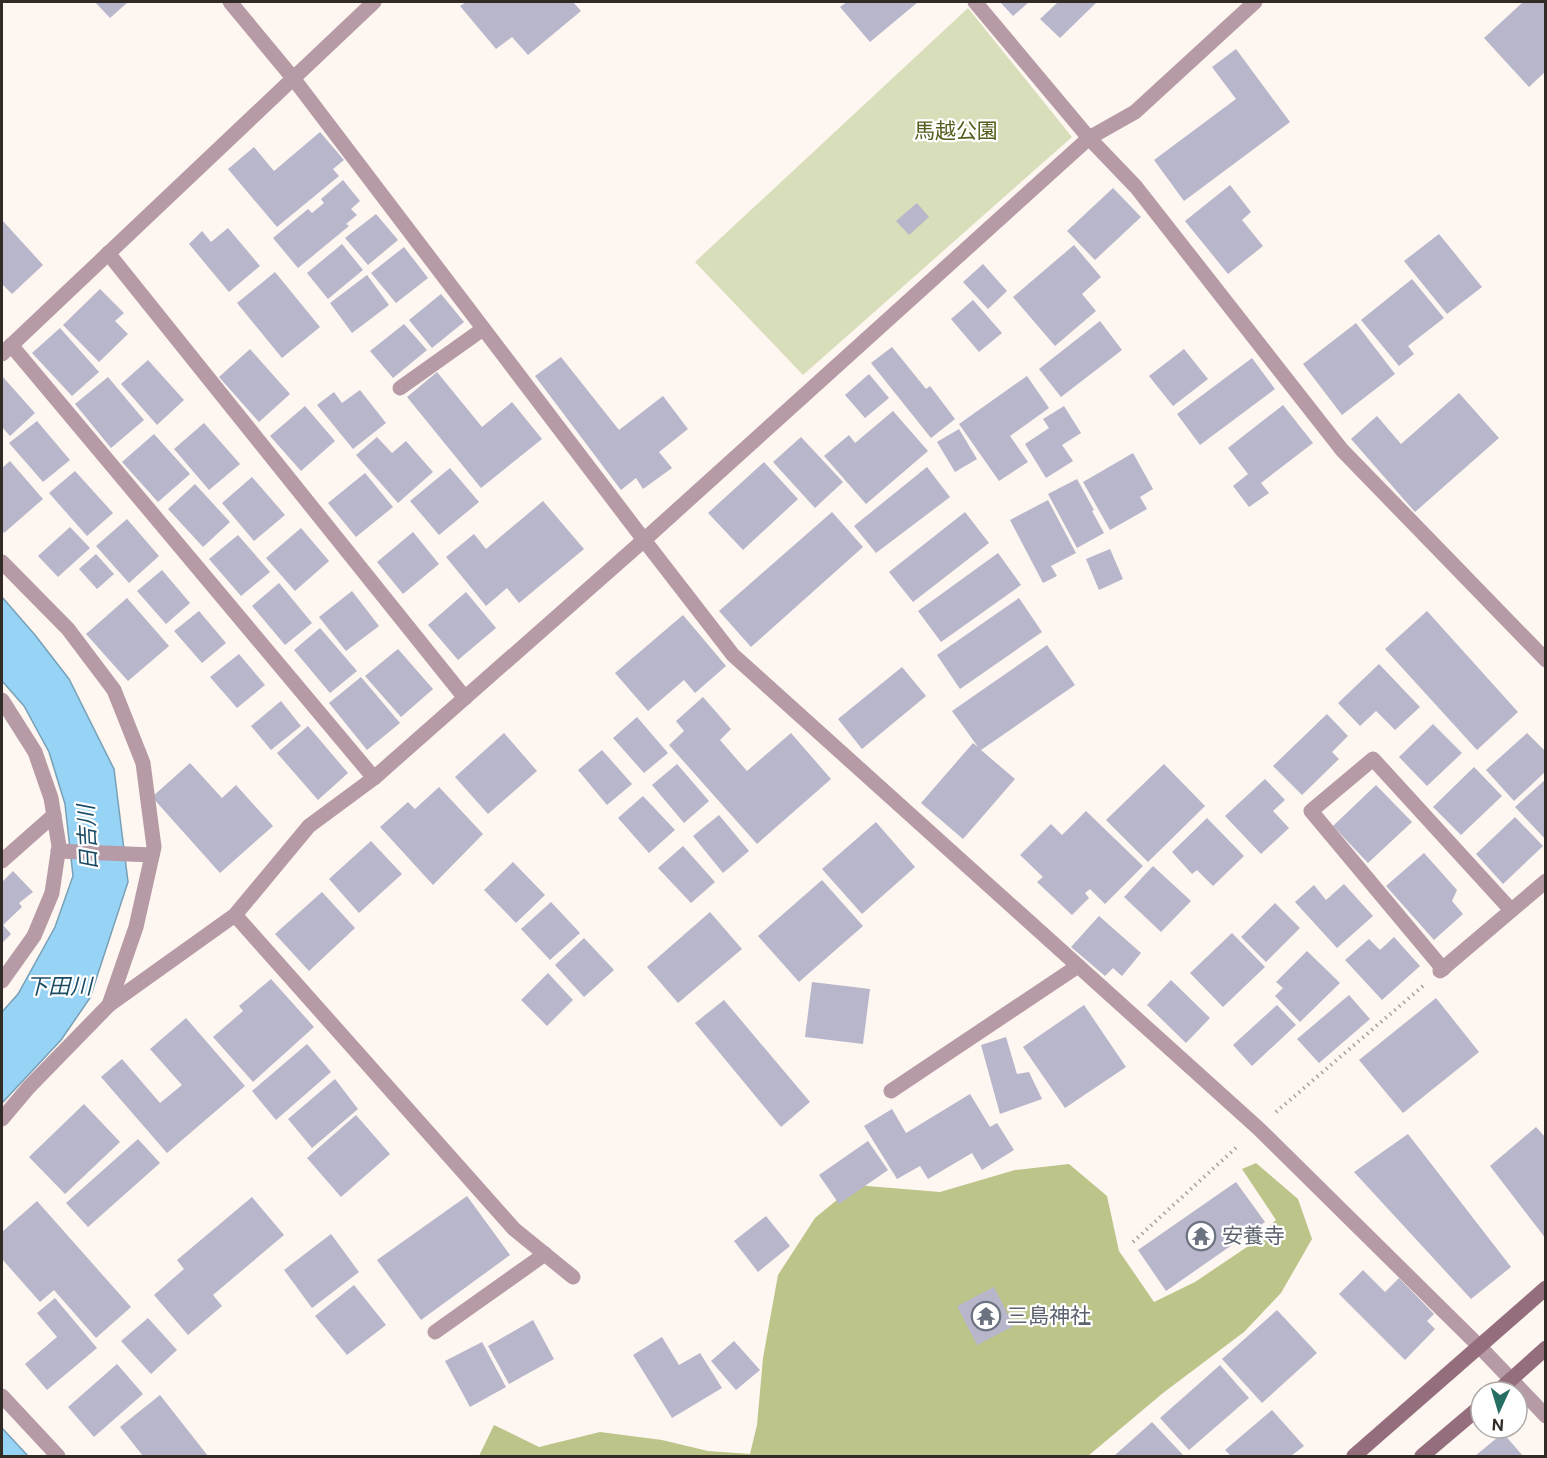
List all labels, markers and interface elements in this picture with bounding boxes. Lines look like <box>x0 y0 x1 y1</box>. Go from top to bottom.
park label: 馬越公園 <box>914 118 998 143</box>
water label: 日吉川 <box>72 802 102 872</box>
water label: 下田川 <box>26 973 94 999</box>
temple icon: 安養寺 <box>1185 1220 1217 1252</box>
place label: 安養寺 <box>1222 1223 1285 1248</box>
temple icon: 三島神社 <box>970 1300 1002 1332</box>
place label: 三島神社 <box>1007 1303 1091 1328</box>
north arrow <box>1469 1380 1529 1440</box>
text: N <box>1491 1415 1505 1434</box>

